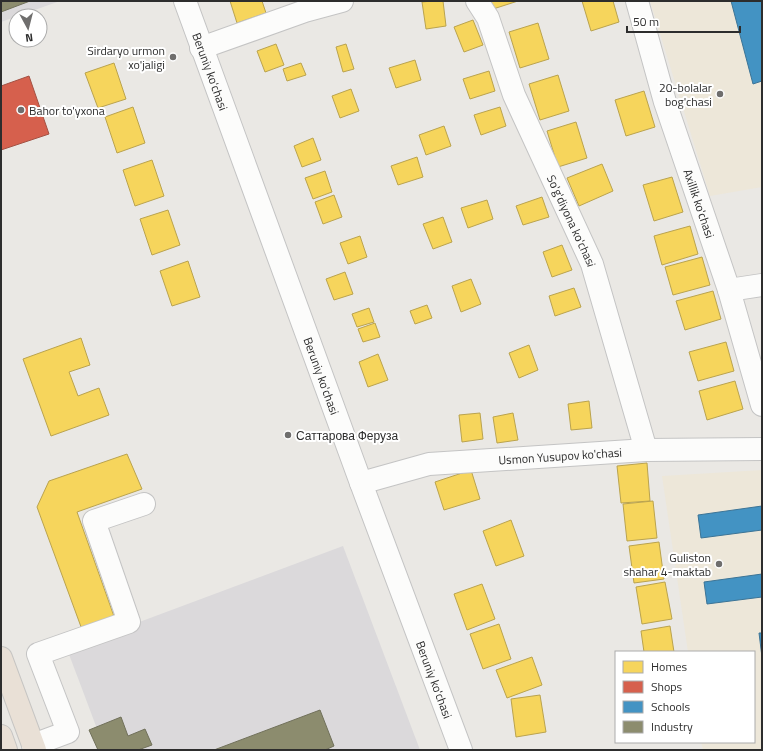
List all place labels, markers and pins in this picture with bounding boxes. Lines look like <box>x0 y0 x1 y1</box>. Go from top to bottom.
place label: Sirdaryo urmon xo'jaligi <box>87 41 165 74</box>
marker: Sirdaryo urmon xo'jaligi <box>168 52 178 62</box>
place label: 20-bolalar bog'chasi <box>659 78 712 111</box>
marker: 20-bolalar bog'chasi <box>715 89 725 99</box>
place label: Bahor to'yxona <box>29 101 105 120</box>
marker: Bahor to'yxona <box>16 105 26 115</box>
place label: Саттарова Феруза <box>296 426 398 445</box>
marker: Саттарова Феруза <box>283 430 293 440</box>
place label: Guliston shahar 4-maktab <box>623 548 711 581</box>
marker: Guliston shahar 4-maktab <box>714 559 724 569</box>

